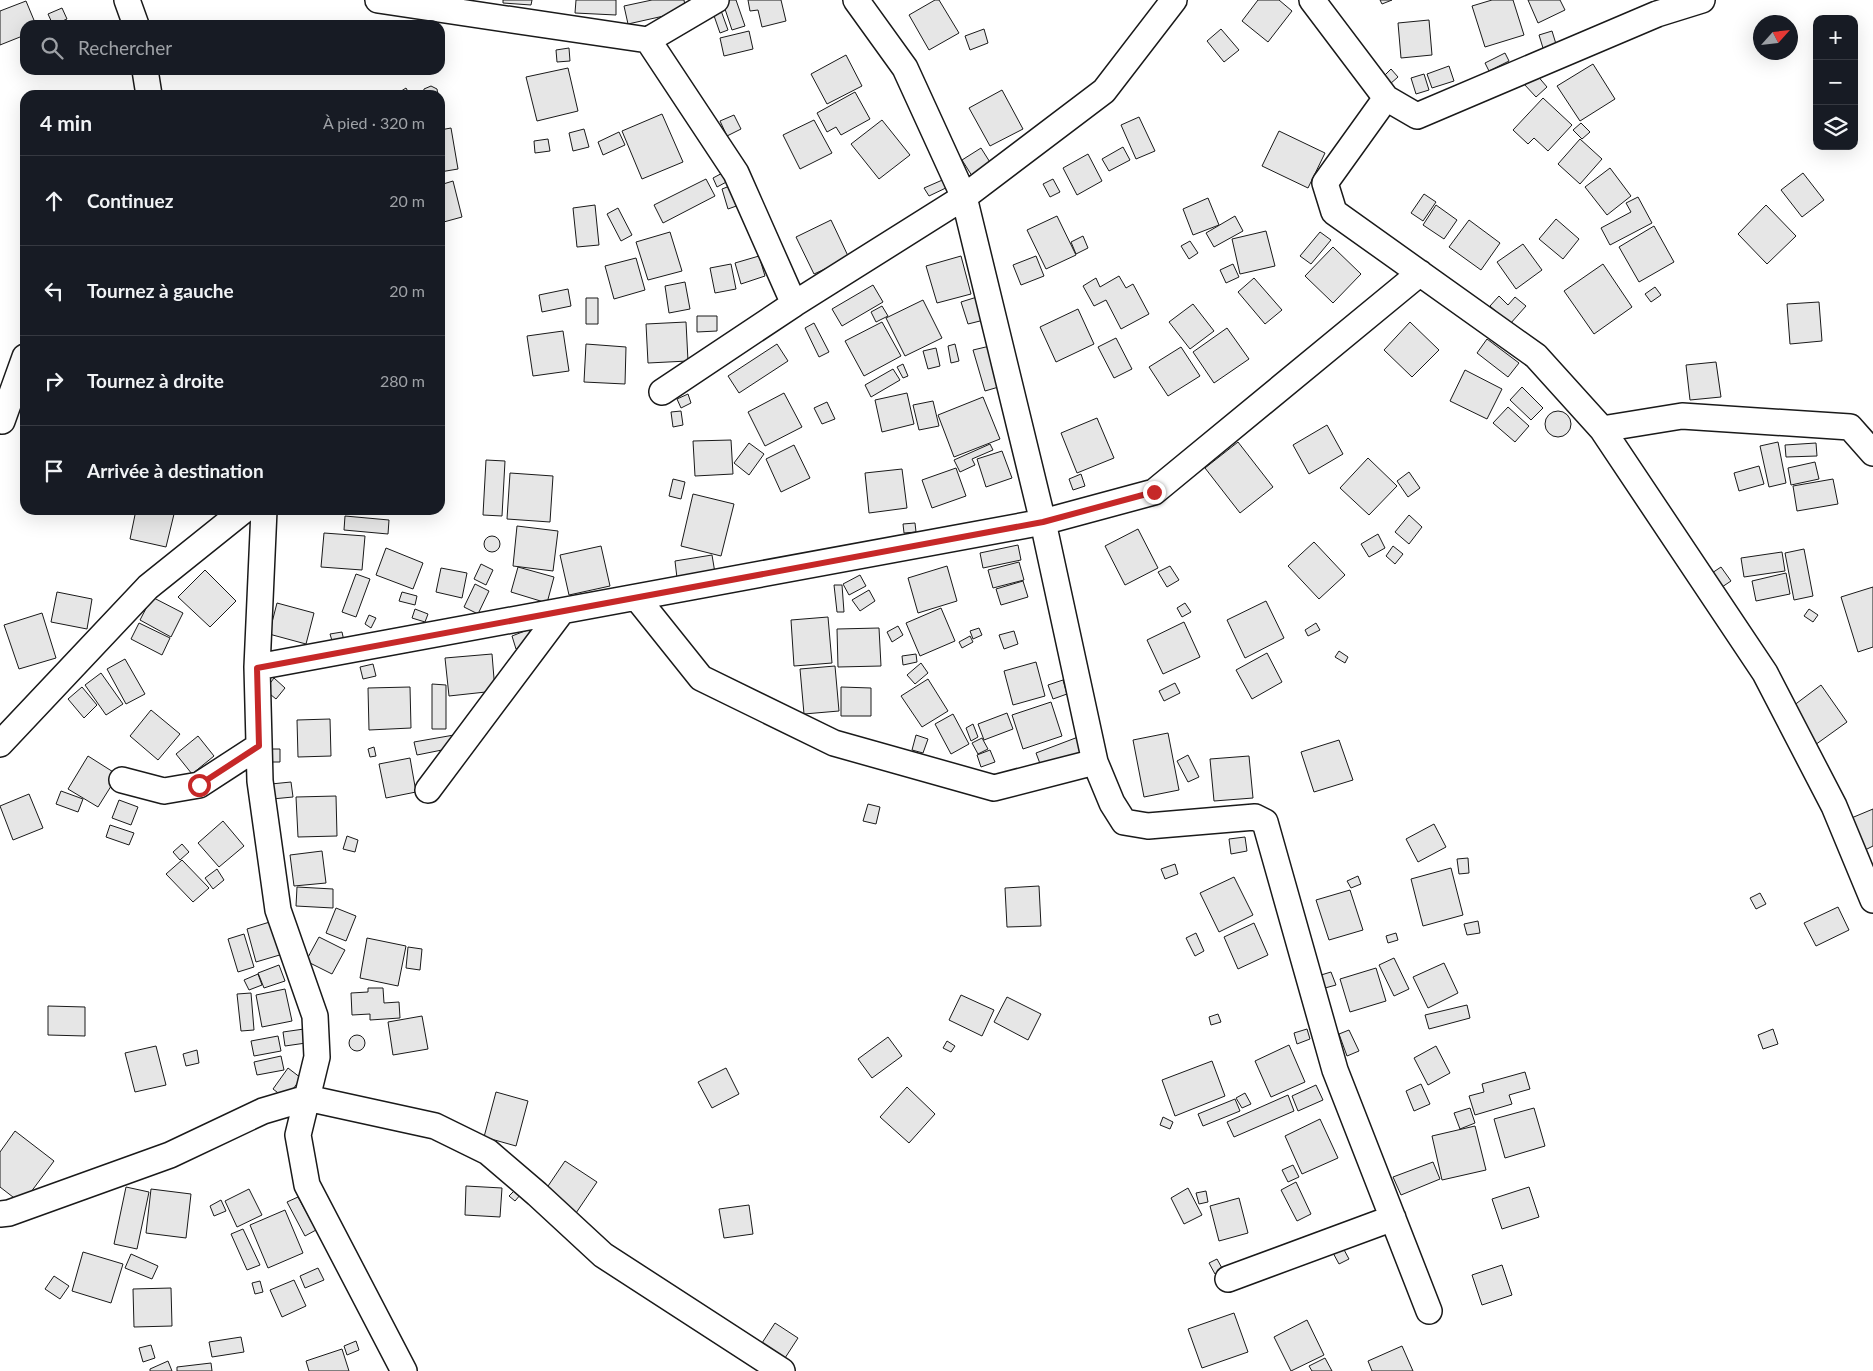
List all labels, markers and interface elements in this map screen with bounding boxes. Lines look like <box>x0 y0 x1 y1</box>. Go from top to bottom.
north arrow <box>1753 15 1798 60</box>
map controls <box>1813 15 1858 150</box>
button: + <box>1813 15 1858 60</box>
search box <box>20 20 445 75</box>
icon: search <box>38 34 66 62</box>
text: Rechercher <box>78 36 172 59</box>
button: − <box>1813 60 1858 105</box>
button: layers <box>1813 105 1858 150</box>
text: 4 min <box>40 110 92 135</box>
text: À pied · 320 m <box>323 113 425 132</box>
icon: ahead <box>40 187 68 215</box>
text: Continuez <box>87 189 173 212</box>
text: 20 m <box>389 191 425 210</box>
icon: left <box>40 277 68 305</box>
text: Tournez à gauche <box>87 279 234 302</box>
text: 20 m <box>389 281 425 300</box>
icon: right <box>40 367 68 395</box>
text: Tournez à droite <box>87 369 224 392</box>
text: 280 m <box>380 371 425 390</box>
icon: arrive <box>40 457 68 485</box>
text: Arrivée à destination <box>87 459 264 482</box>
route end <box>1143 481 1166 504</box>
route start <box>188 774 211 797</box>

